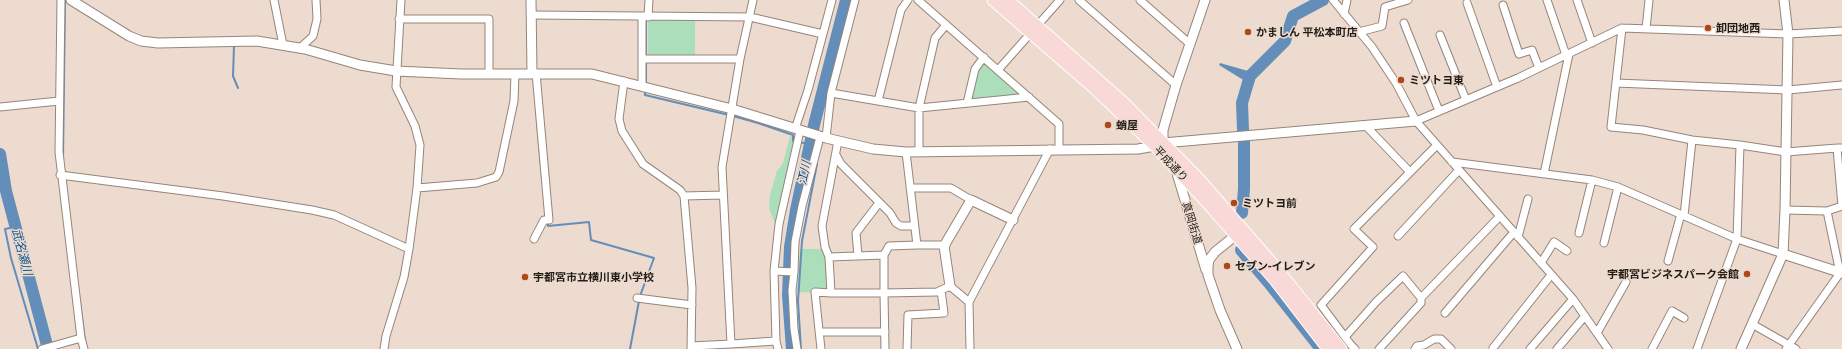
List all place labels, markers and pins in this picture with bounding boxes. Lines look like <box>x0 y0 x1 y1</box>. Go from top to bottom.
place label: 卸団地西 <box>1716 21 1760 35</box>
marker: 卸団地西 <box>1703 23 1713 33</box>
place label: かましん 平松本町店 <box>1256 25 1358 39</box>
marker: かましん 平松本町店 <box>1243 27 1253 37</box>
place label: ミツトヨ東 <box>1409 73 1464 87</box>
marker: ミツトヨ東 <box>1396 75 1406 85</box>
place label: 蛸屋 <box>1116 118 1138 132</box>
marker: 蛸屋 <box>1103 120 1113 130</box>
place label: ミツトヨ前 <box>1242 196 1297 210</box>
marker: ミツトヨ前 <box>1229 198 1239 208</box>
place label: セブン-イレブン <box>1235 259 1316 273</box>
marker: セブン-イレブン <box>1222 261 1232 271</box>
place label: 宇都宮ビジネスパーク会館 <box>1607 267 1739 281</box>
marker: 宇都宮ビジネスパーク会館 <box>1742 269 1752 279</box>
place label: 宇都宮市立横川東小学校 <box>533 270 654 284</box>
marker: 宇都宮市立横川東小学校 <box>520 272 530 282</box>

